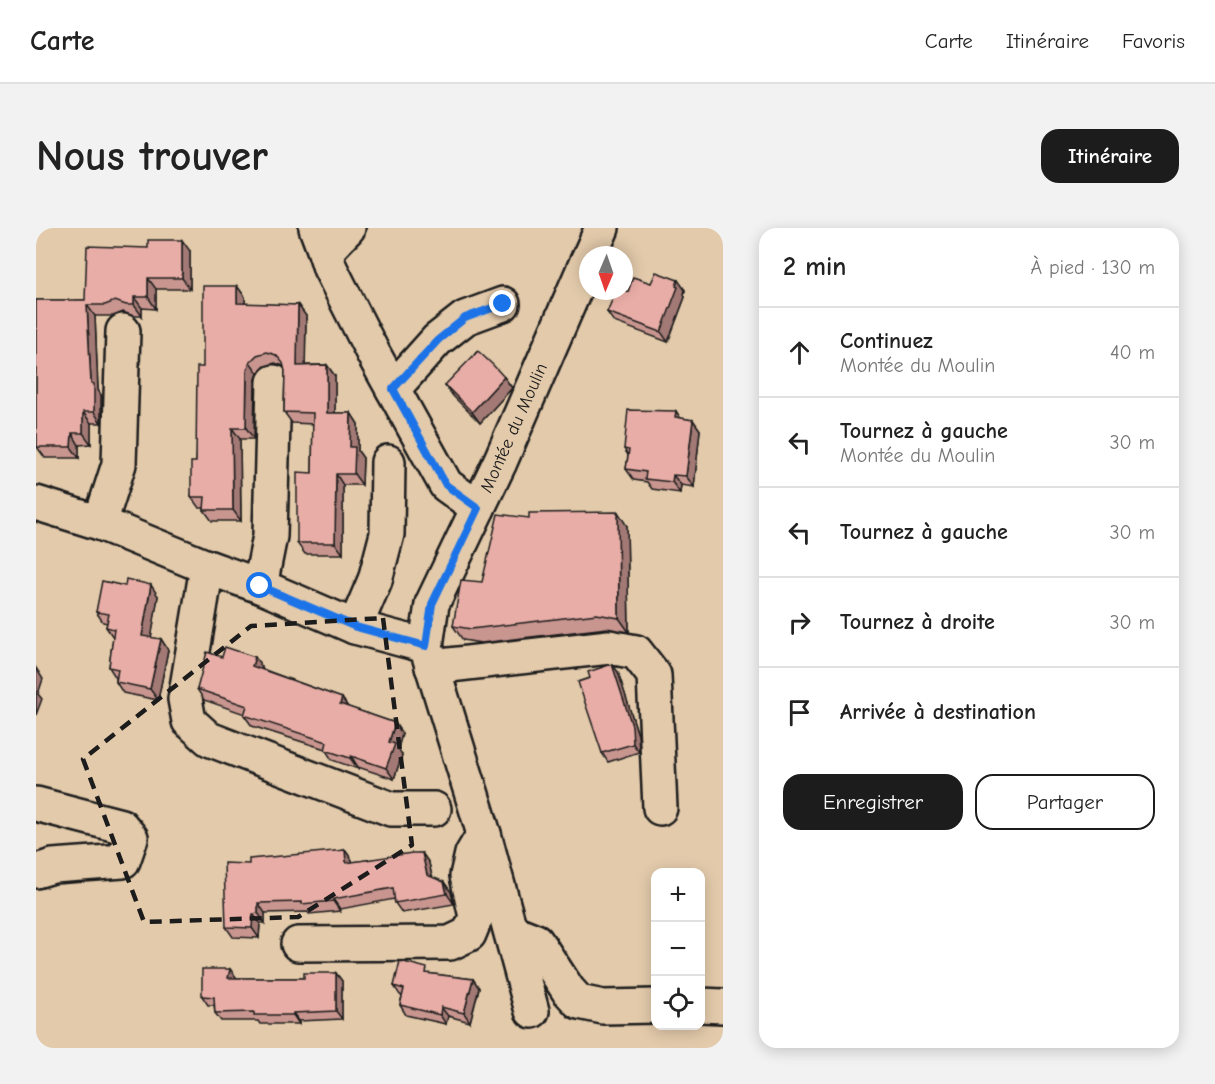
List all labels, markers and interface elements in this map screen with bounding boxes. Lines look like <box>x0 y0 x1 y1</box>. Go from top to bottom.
text: Carte <box>30 25 95 57</box>
text: Carte <box>925 29 973 53</box>
text: Itinéraire <box>1006 29 1089 53</box>
text: Favoris <box>1122 29 1185 53</box>
button: Itinéraire <box>1041 129 1179 183</box>
text: Nous trouver <box>36 132 268 181</box>
north arrow <box>579 246 633 300</box>
text: 2 min <box>783 252 846 282</box>
text: À pied · 130 m <box>1031 256 1155 279</box>
route end <box>489 290 515 316</box>
text: Continuez <box>840 328 933 354</box>
icon: ahead <box>783 336 816 369</box>
text: 40 m <box>1110 341 1155 364</box>
text: Montée du Moulin <box>840 354 995 377</box>
street label: Montée du Moulin <box>476 360 552 496</box>
text: Tournez à gauche <box>840 418 1008 444</box>
icon: left <box>783 426 816 459</box>
text: 30 m <box>1109 431 1155 454</box>
text: Montée du Moulin <box>840 444 995 467</box>
icon: left <box>783 516 816 549</box>
text: Tournez à gauche <box>840 519 1008 545</box>
text: 30 m <box>1109 521 1155 544</box>
route start <box>246 572 272 598</box>
icon: right <box>783 606 816 639</box>
text: Tournez à droite <box>840 609 995 635</box>
text: 30 m <box>1109 611 1155 634</box>
icon: arrive <box>783 696 816 729</box>
text: Arrivée à destination <box>840 699 1036 725</box>
button: Enregistrer <box>783 774 963 830</box>
button: Partager <box>975 774 1155 830</box>
map controls <box>651 868 705 1030</box>
button: + <box>651 868 705 922</box>
button: − <box>651 922 705 976</box>
button: locate <box>651 976 705 1030</box>

